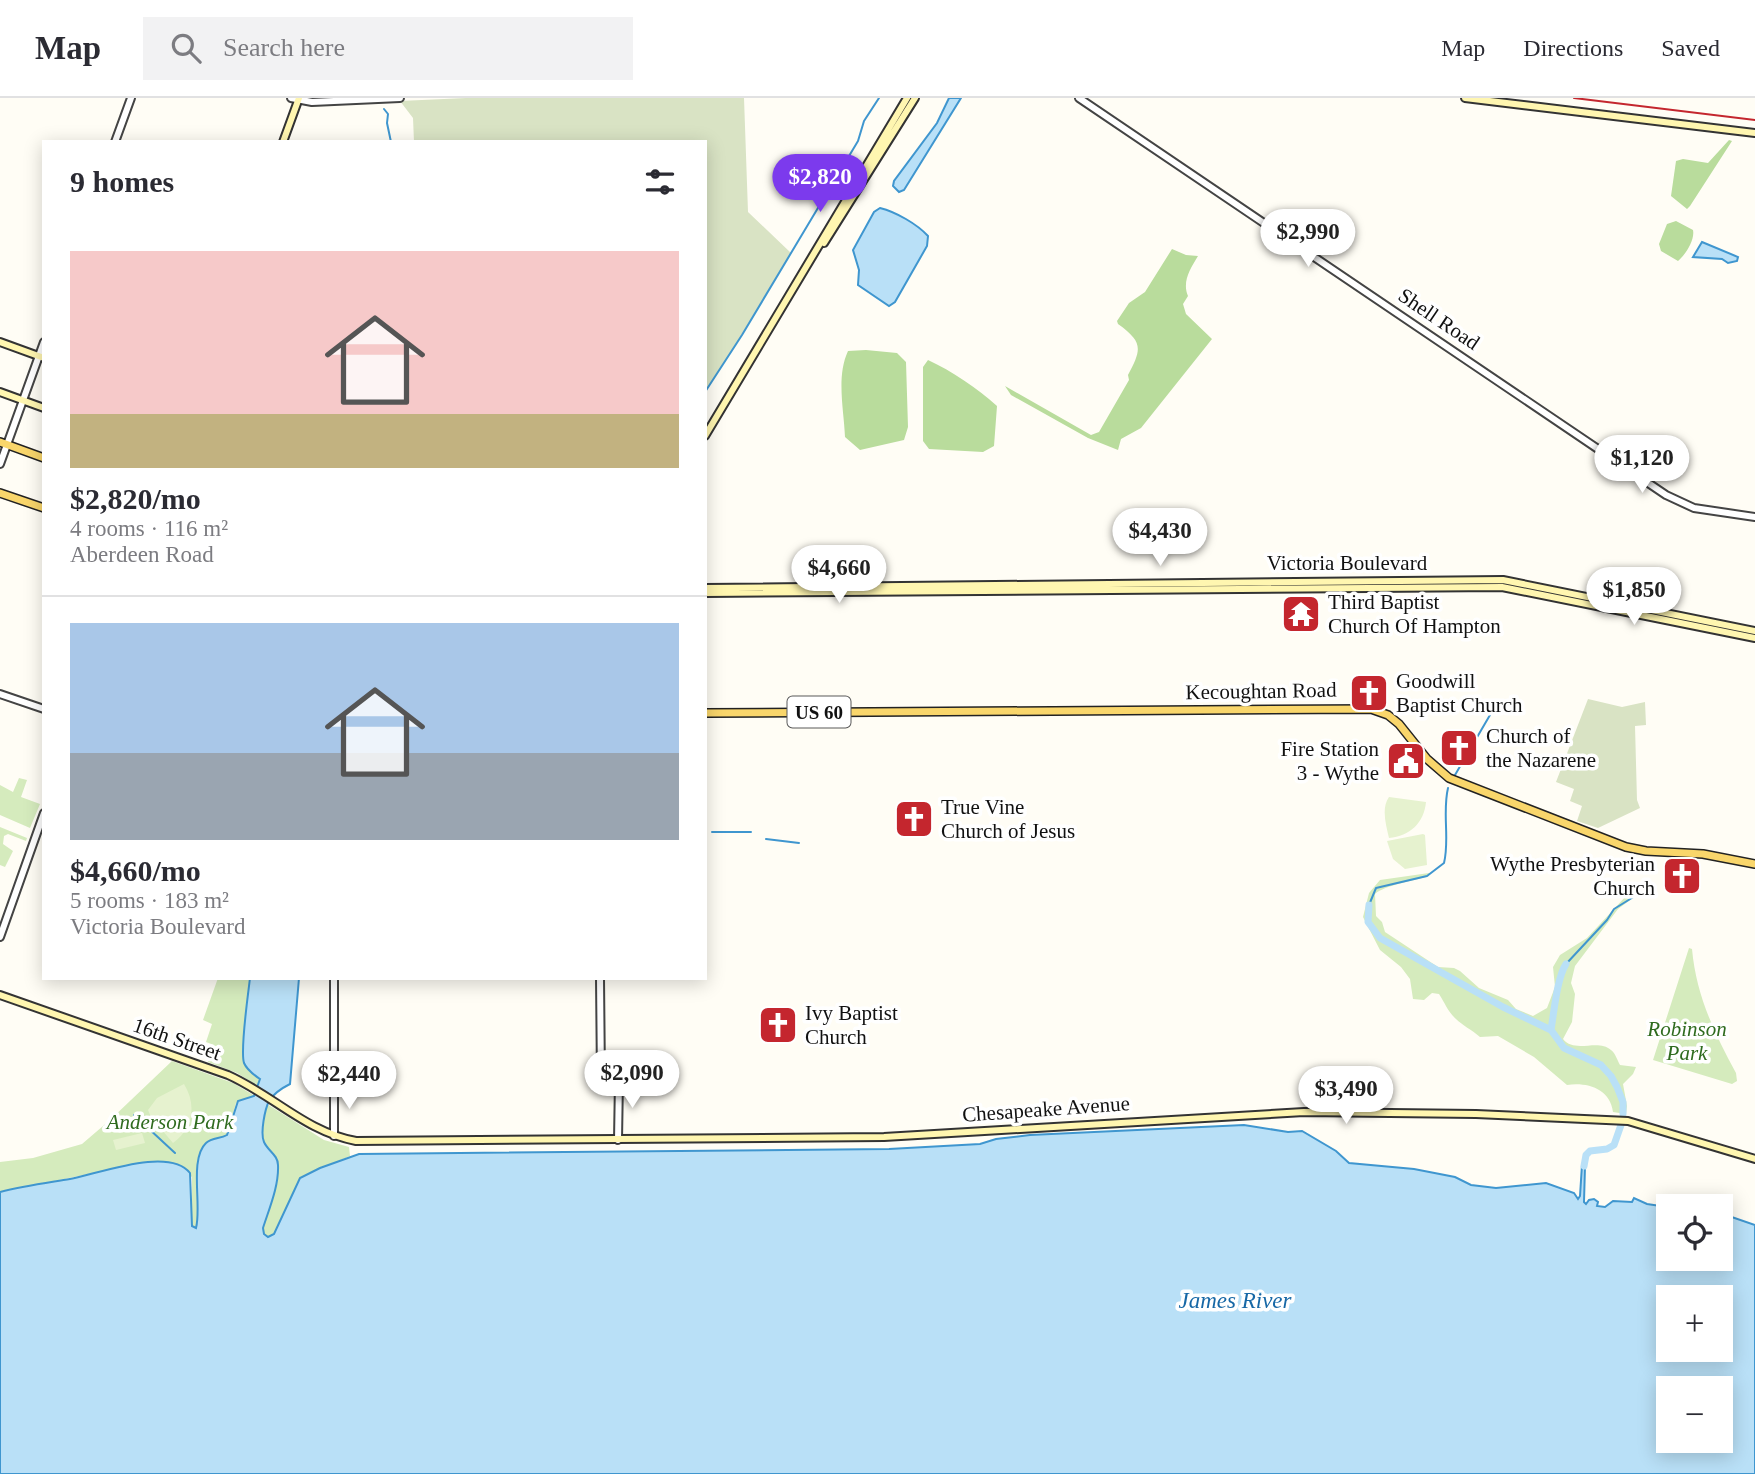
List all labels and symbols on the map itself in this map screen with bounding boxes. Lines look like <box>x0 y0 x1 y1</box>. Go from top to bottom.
pin: $2,820 <box>763 155 877 214</box>
pin: $2,990 <box>1251 209 1365 269</box>
street label: Shell Road <box>1394 283 1485 355</box>
pin: $1,120 <box>1585 436 1699 495</box>
pin: $4,430 <box>1103 508 1217 568</box>
pin: $4,660 <box>782 546 896 605</box>
street label: Victoria Boulevard <box>1267 551 1428 575</box>
pin: $1,850 <box>1577 568 1691 627</box>
place label: Third Baptist Church Of Hampton <box>1328 590 1501 638</box>
temple icon: Third Baptist Church Of Hampton <box>1280 593 1322 635</box>
place label: Goodwill Baptist Church <box>1396 669 1523 717</box>
church icon: Goodwill Baptist Church <box>1348 672 1390 714</box>
street label: Kecoughtan Road <box>1185 678 1337 704</box>
road number: US 60 <box>788 696 850 727</box>
place label: Church of the Nazarene <box>1486 724 1596 772</box>
church icon: Church of the Nazarene <box>1438 727 1480 769</box>
place label: Fire Station 3 - Wythe <box>1280 737 1379 785</box>
public building icon: Fire Station 3 - Wythe <box>1385 740 1427 782</box>
place label: True Vine Church of Jesus <box>941 795 1075 843</box>
church icon: True Vine Church of Jesus <box>893 798 935 840</box>
place label: Wythe Presbyterian Church <box>1490 852 1655 900</box>
church icon: Wythe Presbyterian Church <box>1661 855 1703 897</box>
place label: Ivy Baptist Church <box>805 1001 898 1049</box>
church icon: Ivy Baptist Church <box>757 1004 799 1046</box>
street label: 16th Street <box>130 1013 224 1065</box>
park label: Robinson Park <box>1646 1017 1727 1065</box>
pin: $2,090 <box>575 1051 689 1110</box>
pin: $2,440 <box>292 1052 406 1111</box>
pin: $3,490 <box>1289 1066 1403 1126</box>
street label: Chesapeake Avenue <box>961 1091 1131 1127</box>
park label: Anderson Park <box>105 1110 234 1134</box>
water label: James River <box>1178 1288 1293 1313</box>

